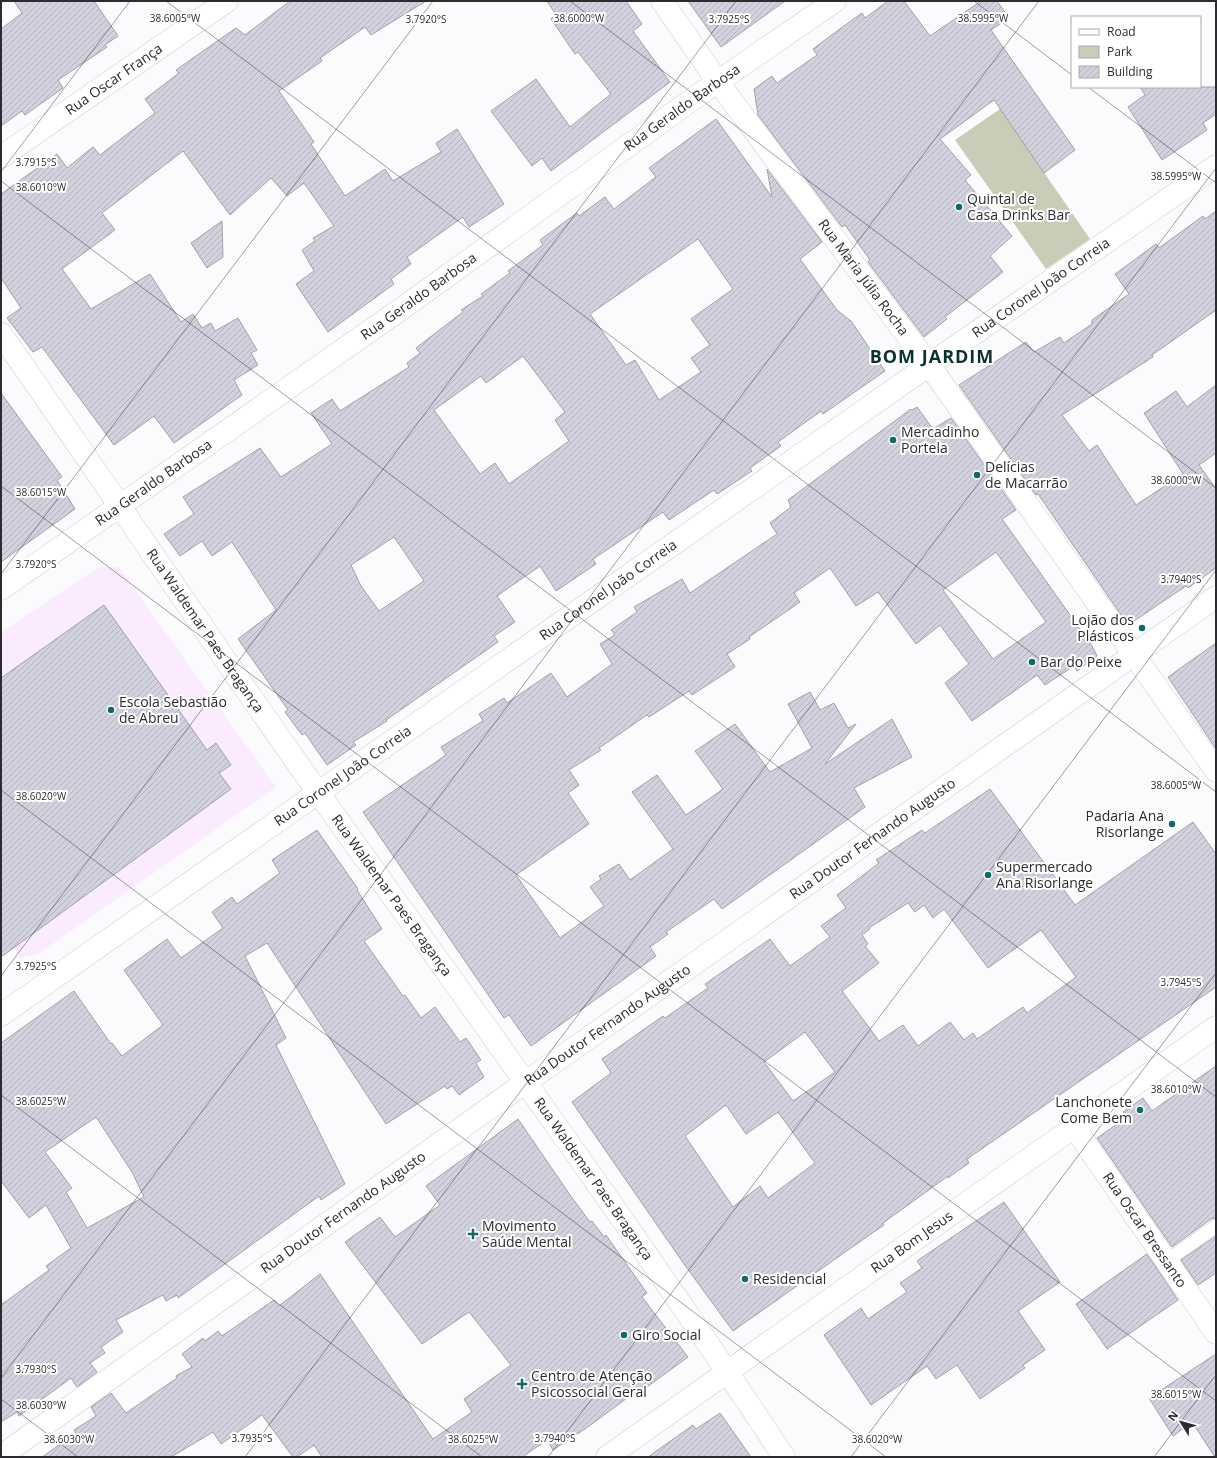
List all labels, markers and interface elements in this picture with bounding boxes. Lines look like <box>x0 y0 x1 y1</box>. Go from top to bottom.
text: 38.6005°W <box>150 11 201 25</box>
text: 38.6000°W <box>554 11 605 25</box>
text: 38.5995°W <box>958 11 1009 25</box>
text: 3.7920°S <box>406 12 446 26</box>
text: 3.7925°S <box>709 12 749 26</box>
legend <box>1071 16 1201 88</box>
text: Road <box>1107 23 1136 40</box>
street label: Rua Oscar França <box>61 39 166 119</box>
text: Park <box>1107 43 1133 60</box>
street label: Rua Geraldo Barbosa <box>620 59 744 155</box>
text: Building <box>1107 63 1153 80</box>
text: 3.7915°S <box>16 155 56 169</box>
text: 38.5995°W <box>1151 169 1202 183</box>
text: 38.6010°W <box>16 180 67 194</box>
place label: Quintal de Casa Drinks Bar <box>967 189 1070 224</box>
marker: Quintal de Casa Drinks Bar <box>954 202 964 212</box>
street label: Rua Maria Júlia Rocha <box>814 215 914 339</box>
street label: Rua Coronel João Correia <box>968 233 1113 342</box>
street label: Rua Geraldo Barbosa <box>356 248 480 344</box>
district label: BOM JARDIM <box>870 344 994 368</box>
place label: Mercadinho Portela <box>901 422 979 457</box>
street label: Rua Geraldo Barbosa <box>91 434 215 529</box>
marker: Mercadinho Portela <box>888 435 898 445</box>
place label: Delícias de Macarrão <box>985 457 1068 492</box>
marker: Delícias de Macarrão <box>972 470 982 480</box>
text: 38.6000°W <box>1151 473 1202 487</box>
text: 38.6015°W <box>16 485 67 499</box>
street label: Rua Coronel João Correia <box>535 535 680 644</box>
street label: Rua Waldemar Paes Bragança <box>143 544 269 716</box>
text: 3.7920°S <box>16 557 56 571</box>
text: 3.7940°S <box>1161 572 1201 586</box>
place label: Lojão dos Plásticos <box>1071 610 1134 645</box>
marker: Lojão dos Plásticos <box>1137 623 1147 633</box>
place label: Bar do Peixe <box>1040 652 1122 671</box>
marker: Bar do Peixe <box>1027 657 1037 667</box>
place label: Escola Sebastião de Abreu <box>119 692 227 727</box>
marker: Escola Sebastião de Abreu <box>106 705 116 715</box>
street label: Rua Coronel João Correia <box>270 721 415 830</box>
street label: Rua Doutor Fernando Augusto <box>785 773 959 903</box>
text: 38.6005°W <box>1151 778 1202 792</box>
text: 38.6020°W <box>16 789 67 803</box>
place label: Padaria Ana Risorlange <box>1086 806 1164 841</box>
street label: Rua Waldemar Paes Bragança <box>328 810 457 980</box>
marker: Padaria Ana Risorlange <box>1167 819 1177 829</box>
place label: Supermercado Ana Risorlange <box>996 857 1093 892</box>
marker: Supermercado Ana Risorlange <box>983 870 993 880</box>
text: 3.7925°S <box>16 959 56 973</box>
street label: Rua Doutor Fernando Augusto <box>520 959 694 1089</box>
text: 3.7945°S <box>1161 975 1201 989</box>
text: 38.6010°W <box>1151 1082 1202 1096</box>
place label: Lanchonete Come Bem <box>1055 1092 1132 1127</box>
street label: Rua Waldemar Paes Bragança <box>530 1093 658 1264</box>
text: 38.6025°W <box>16 1094 67 1108</box>
marker: Lanchonete Come Bem <box>1135 1105 1145 1115</box>
street label: Rua Doutor Fernando Augusto <box>256 1146 429 1277</box>
street label: Rua Oscar Bressanto <box>1099 1168 1192 1291</box>
street label: Rua Bom Jesus <box>867 1206 956 1277</box>
place label: Movimento Saúde Mental <box>482 1216 571 1251</box>
marker: Movimento Saúde Mental <box>467 1228 479 1240</box>
place label: Residencial <box>753 1269 826 1288</box>
marker: Residencial <box>740 1274 750 1284</box>
place label: Giro Social <box>632 1325 701 1344</box>
marker: Giro Social <box>619 1330 629 1340</box>
text: 3.7930°S <box>16 1362 56 1376</box>
place label: Centro de Atenção Psicossocial Geral <box>531 1366 652 1401</box>
marker: Centro de Atenção Psicossocial Geral <box>516 1378 528 1390</box>
text: 38.6015°W <box>1151 1387 1202 1401</box>
text: 38.6030°W <box>16 1398 67 1412</box>
north arrow <box>1161 1402 1201 1442</box>
text: N <box>1164 1408 1181 1424</box>
text: 3.7935°S <box>232 1431 272 1445</box>
text: 3.7940°S <box>535 1431 575 1445</box>
text: 38.6030°W <box>44 1432 95 1446</box>
text: 38.6025°W <box>448 1432 499 1446</box>
text: 38.6020°W <box>852 1432 903 1446</box>

